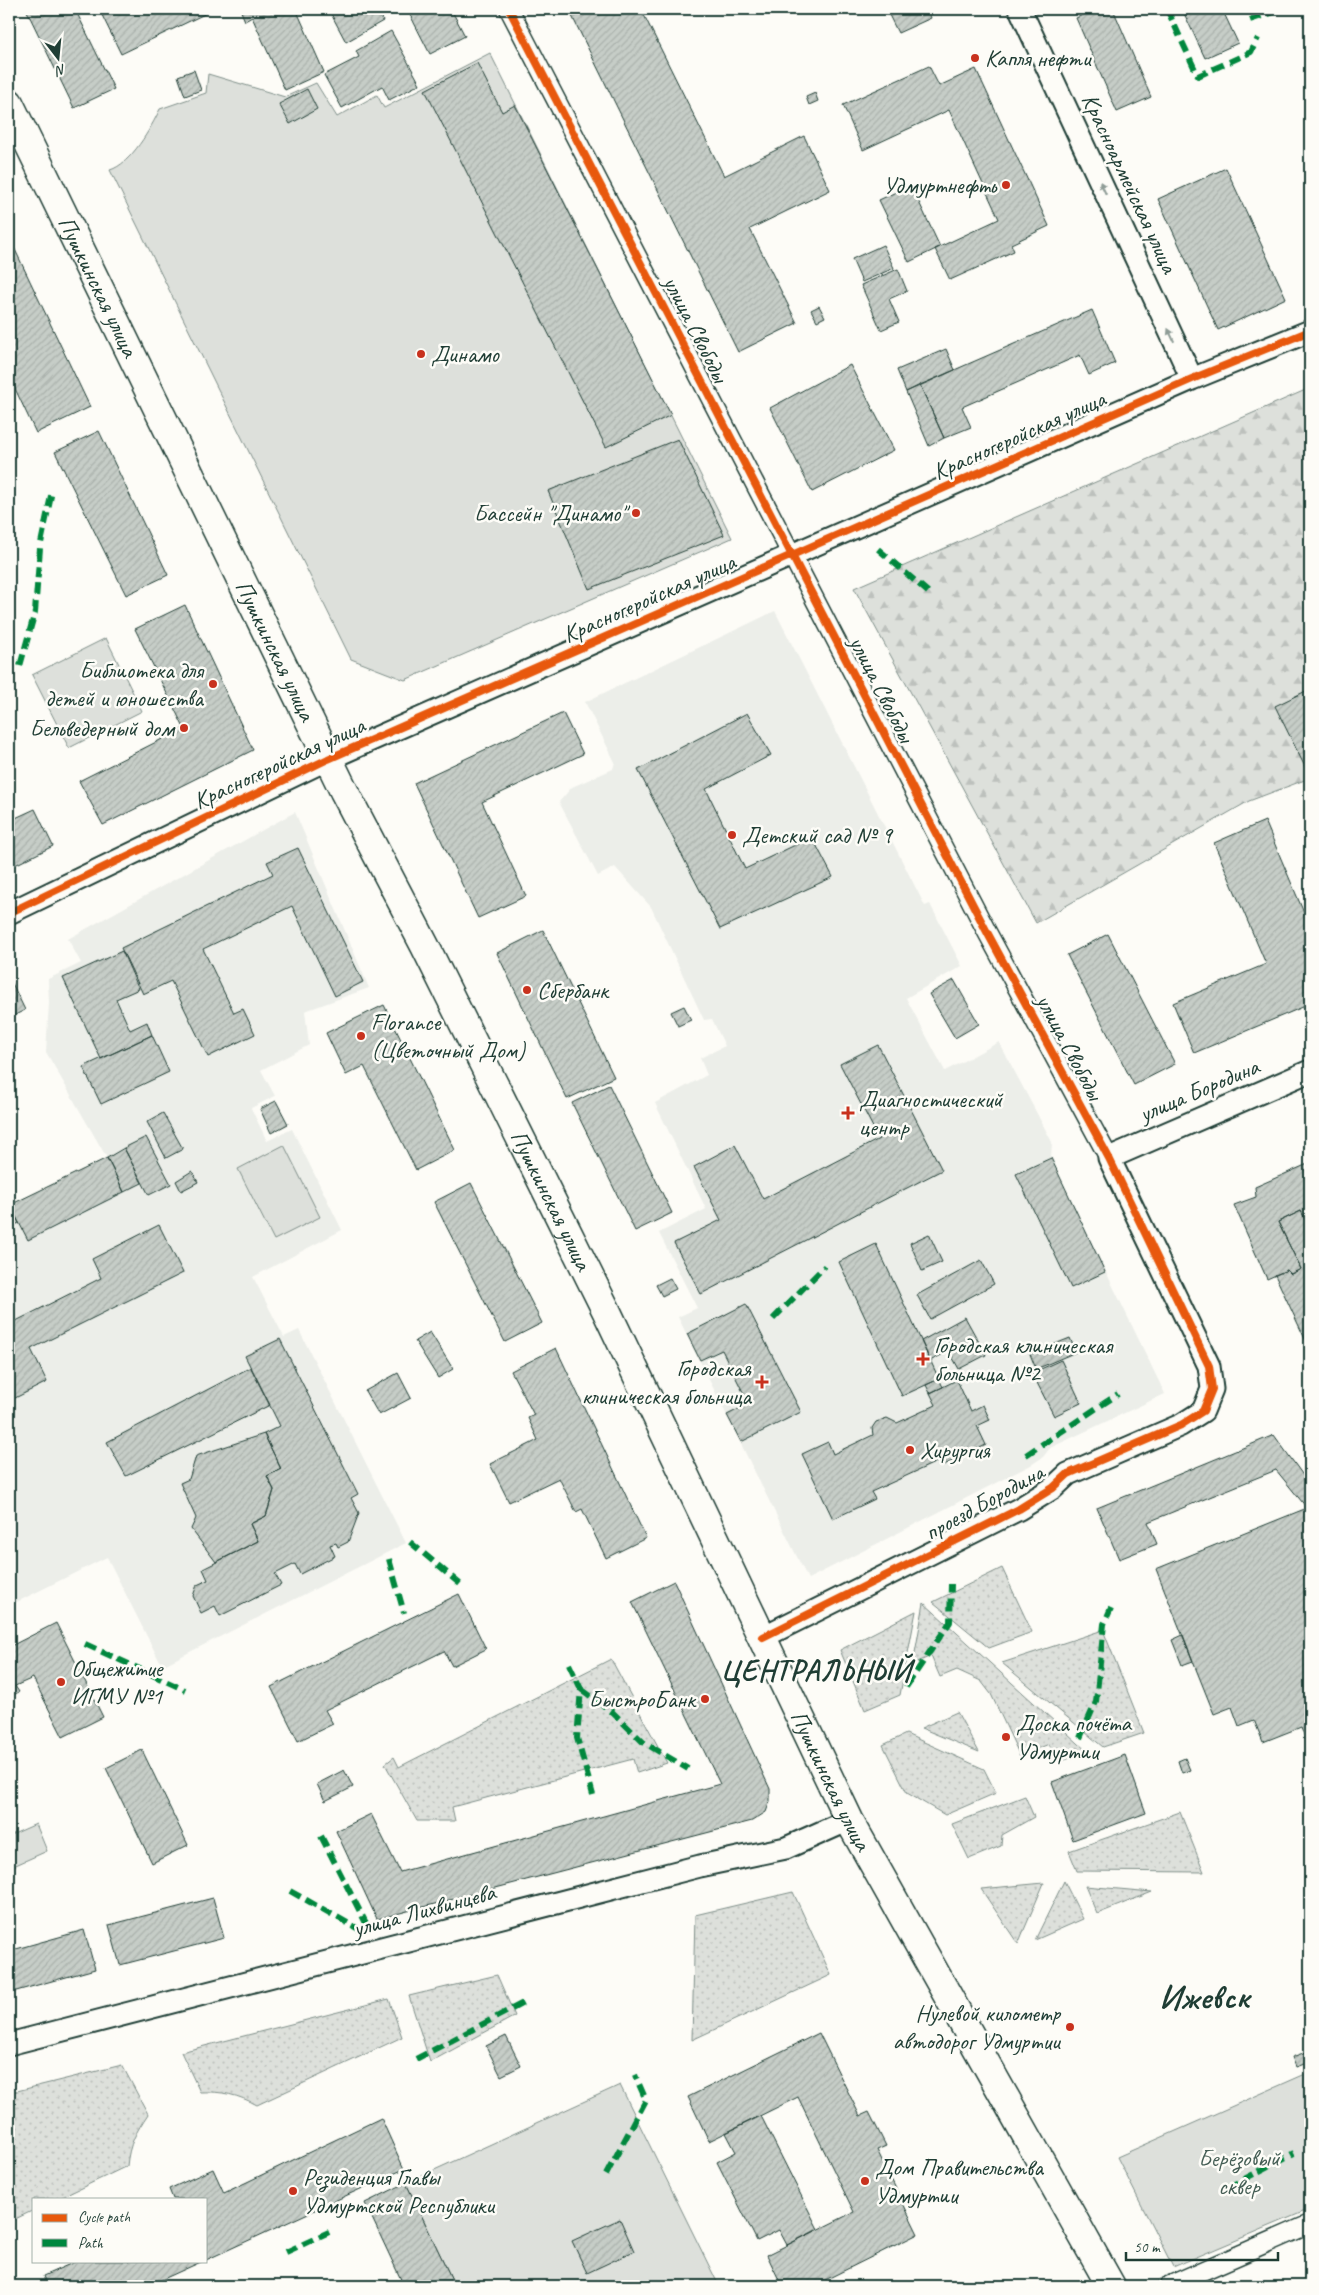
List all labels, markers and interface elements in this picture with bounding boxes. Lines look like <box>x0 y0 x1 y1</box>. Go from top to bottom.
north arrow <box>32 32 82 82</box>
place label: Капля нефти <box>985 43 1093 73</box>
marker: Капля нефти <box>969 52 981 64</box>
text: N <box>53 61 68 80</box>
street label: Красноармейская улица <box>1075 88 1185 279</box>
place label: Удмуртнефть <box>883 170 998 200</box>
marker: Удмуртнефть <box>1000 179 1012 191</box>
one-way arrow <box>1099 181 1107 195</box>
street label: Пушкинская улица <box>51 211 146 363</box>
street label: улица Свободы <box>656 269 737 389</box>
one-way arrow <box>1167 328 1175 342</box>
place label: Динамо <box>431 339 500 369</box>
marker: Динамо <box>415 348 427 360</box>
street label: Красногеройская улица <box>928 383 1111 486</box>
place label: Бассейн "Динамо" <box>474 498 631 528</box>
marker: Бассейн "Динамо" <box>630 507 642 519</box>
street label: Красногеройская улица <box>558 546 741 649</box>
street label: Пушкинская улица <box>229 575 323 727</box>
street label: улица Свободы <box>842 629 923 749</box>
place label: Библиотека для детей и юношества <box>45 655 205 713</box>
marker: Библиотека для детей и юношества <box>207 678 219 690</box>
street label: Красногеройская улица <box>188 710 371 816</box>
place label: Бельведерный дом <box>29 713 176 743</box>
marker: Бельведерный дом <box>178 722 190 734</box>
place label: Детский сад № 9 <box>742 820 894 850</box>
marker: Детский сад № 9 <box>726 829 738 841</box>
place label: Сбербанк <box>537 975 610 1005</box>
marker: Сбербанк <box>521 984 533 996</box>
street label: улица Свободы <box>1029 987 1111 1107</box>
place label: Florance (Цветочный Дом) <box>371 1007 526 1065</box>
marker: Florance (Цветочный Дом) <box>355 1030 367 1042</box>
street label: улица Бородина <box>1133 1051 1265 1129</box>
place label: Диагностический центр <box>859 1084 1004 1142</box>
marker: Диагностический центр <box>841 1106 855 1120</box>
street label: Пушкинская улица <box>504 1125 600 1277</box>
place label: Городская клиническая больница №2 <box>934 1330 1114 1388</box>
marker: Городская клиническая больница №2 <box>916 1352 930 1366</box>
place label: Городская клиническая больница <box>581 1353 752 1411</box>
marker: Городская клиническая больница <box>755 1375 769 1389</box>
place label: Хирургия <box>920 1435 991 1465</box>
marker: Хирургия <box>904 1444 916 1456</box>
street label: проезд Бородина <box>919 1456 1051 1547</box>
district label: ЦЕНТРАЛЬНЫЙ <box>720 1652 916 1689</box>
place label: Общежитие ИГМУ №1 <box>71 1653 165 1711</box>
marker: Общежитие ИГМУ №1 <box>55 1676 67 1688</box>
place label: БыстроБанк <box>588 1684 697 1714</box>
marker: БыстроБанк <box>699 1693 711 1705</box>
street label: Пушкинская улица <box>784 1705 879 1857</box>
place label: Доска почёта Удмуртии <box>1016 1708 1133 1766</box>
marker: Доска почёта Удмуртии <box>1000 1731 1012 1743</box>
street label: улица Лихвинцева <box>348 1876 500 1944</box>
district label: Ижевск <box>1159 1975 1252 2018</box>
place label: Нулевой километр автодорог Удмуртии <box>893 1998 1062 2056</box>
marker: Нулевой километр автодорог Удмуртии <box>1064 2021 1076 2033</box>
park label: Берёзовый сквер <box>1198 2143 1282 2201</box>
place label: Дом Правительства Удмуртии <box>875 2152 1044 2210</box>
place label: Резиденция Главы Удмуртской Республики <box>303 2162 496 2220</box>
marker: Дом Правительства Удмуртии <box>859 2175 871 2187</box>
marker: Резиденция Главы Удмуртской Республики <box>287 2185 299 2197</box>
legend <box>32 2198 208 2262</box>
text: Cycle path <box>78 2208 130 2227</box>
scale bar <box>1126 2230 1279 2262</box>
text: Path <box>78 2234 104 2253</box>
text: 50 m <box>1134 2238 1161 2257</box>

